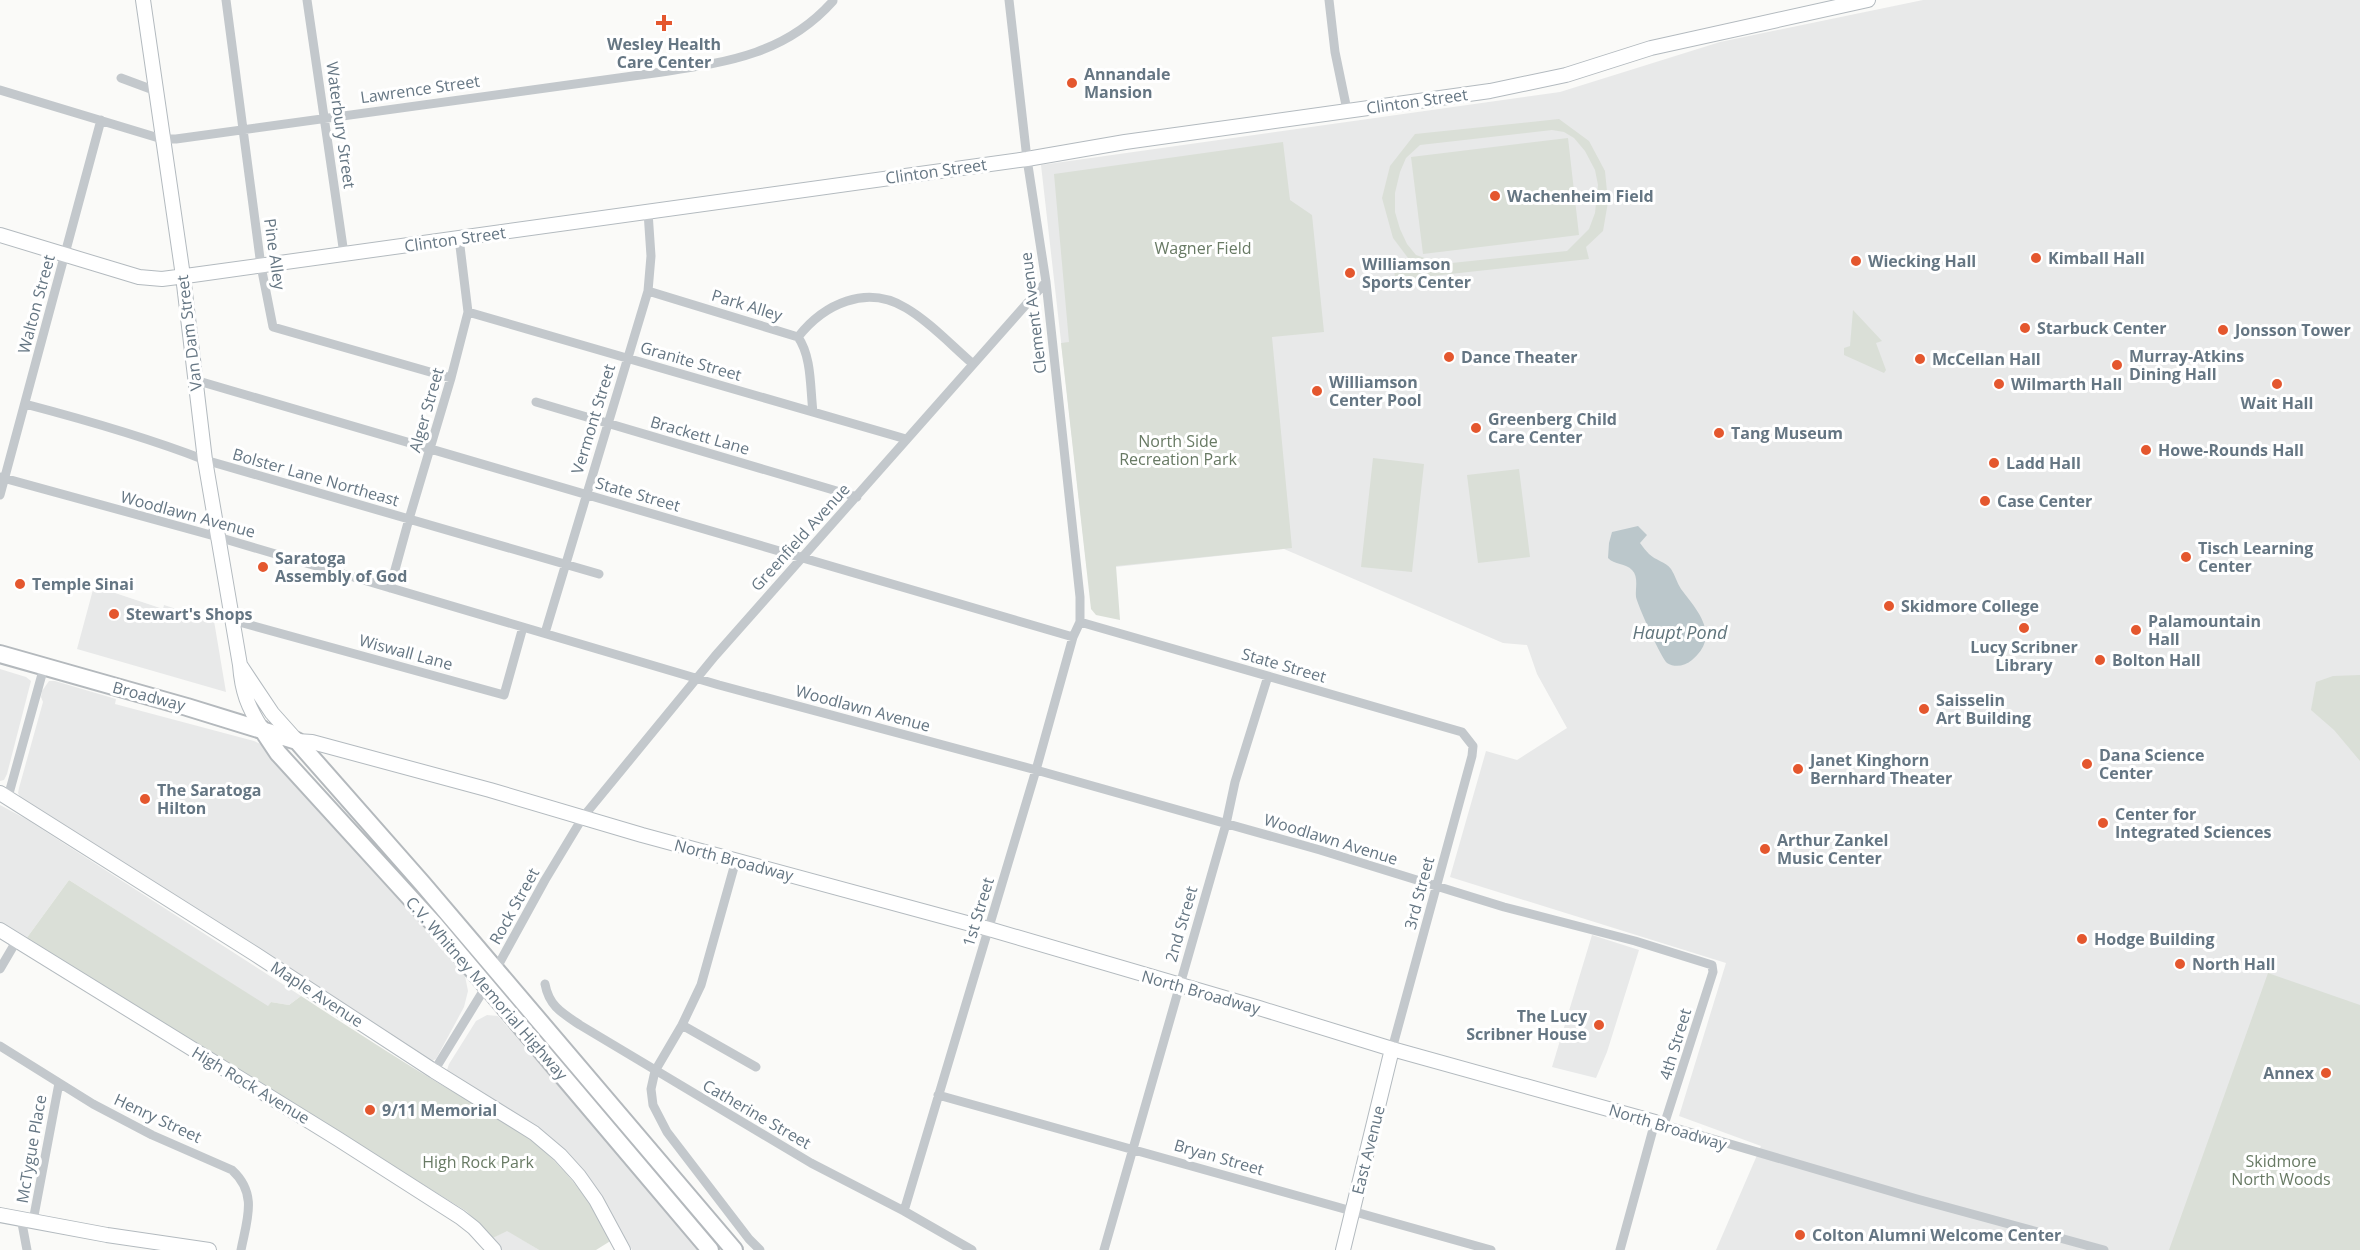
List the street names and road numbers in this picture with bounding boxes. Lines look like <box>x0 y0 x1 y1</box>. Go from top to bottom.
street label: Waterbury Street <box>321 60 361 190</box>
street label: Lawrence Street <box>359 70 481 108</box>
street label: Clinton Street <box>1365 83 1469 119</box>
street label: Clinton Street <box>884 153 988 189</box>
street label: Pine Alley <box>259 217 291 292</box>
street label: Clinton Street <box>403 221 507 257</box>
street label: Clement Avenue <box>1015 251 1051 375</box>
street label: Walton Street <box>12 252 60 356</box>
street label: Van Dam Street <box>171 274 207 392</box>
street label: Park Alley <box>709 284 786 326</box>
street label: Granite Street <box>638 336 745 386</box>
street label: Vermont Street <box>566 361 620 477</box>
street label: Alger Street <box>403 365 449 455</box>
street label: Brackett Lane <box>648 410 752 460</box>
street label: Bolster Lane Northeast <box>230 443 402 511</box>
street label: State Street <box>593 471 683 517</box>
street label: Greenfield Avenue <box>746 478 854 596</box>
street label: Woodlawn Avenue <box>118 485 258 543</box>
street label: Wiswall Lane <box>357 629 455 675</box>
street label: State Street <box>1239 642 1329 688</box>
street label: Broadway <box>110 676 189 717</box>
street label: Woodlawn Avenue <box>793 679 933 737</box>
street label: Woodlawn Avenue <box>1261 808 1401 870</box>
street label: North Broadway <box>672 834 797 887</box>
street label: 3rd Street <box>1399 854 1439 932</box>
street label: Rock Street <box>484 863 544 948</box>
street label: 1st Street <box>957 874 999 949</box>
street label: 2nd Street <box>1160 883 1202 964</box>
street label: C.V. Whitney Memorial Highway <box>401 892 574 1085</box>
street label: Maple Avenue <box>267 956 367 1032</box>
street label: North Broadway <box>1139 965 1264 1020</box>
street label: 4th Street <box>1654 1005 1696 1082</box>
street label: High Rock Avenue <box>188 1041 314 1129</box>
street label: Catherine Street <box>699 1074 815 1154</box>
street label: Henry Street <box>111 1088 206 1148</box>
street label: McTygue Place <box>11 1093 51 1205</box>
street label: North Broadway <box>1606 1099 1731 1156</box>
street label: East Avenue <box>1346 1103 1390 1197</box>
street label: Bryan Street <box>1172 1134 1267 1180</box>

